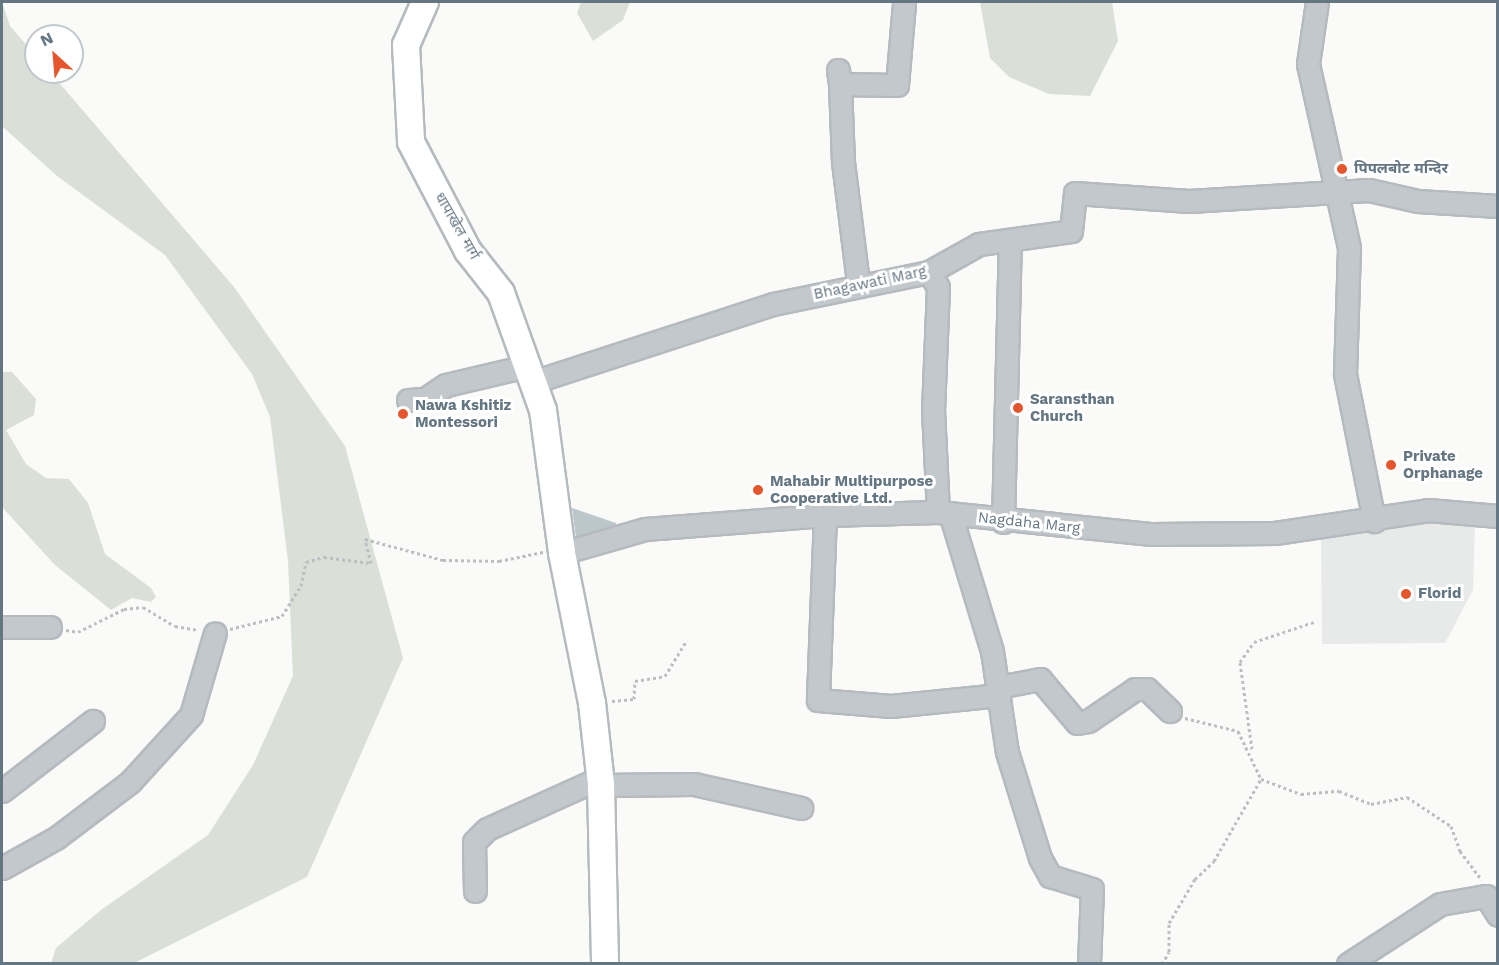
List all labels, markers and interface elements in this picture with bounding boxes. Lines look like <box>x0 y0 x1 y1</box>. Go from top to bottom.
north arrow <box>24 24 84 84</box>
text: N <box>37 28 56 50</box>
place label: पिपलबोट मन्दिर <box>1354 160 1448 178</box>
marker: पिपलबोट मन्दिर <box>1335 162 1349 176</box>
street label: धापाखेल मार्ग <box>431 189 483 263</box>
street label: Bhagawati Marg <box>812 262 928 304</box>
place label: Saransthan Church <box>1030 390 1115 425</box>
place label: Nawa Kshitiz Montessori <box>415 396 511 431</box>
marker: Saransthan Church <box>1011 401 1025 415</box>
marker: Nawa Kshitiz Montessori <box>396 407 410 421</box>
place label: Private Orphanage <box>1403 447 1483 482</box>
marker: Private Orphanage <box>1384 458 1398 472</box>
place label: Mahabir Multipurpose Cooperative Ltd. <box>770 472 933 507</box>
marker: Mahabir Multipurpose Cooperative Ltd. <box>751 483 765 497</box>
street label: Nagdaha Marg <box>977 509 1081 537</box>
place label: Florid <box>1418 585 1461 603</box>
marker: Florid <box>1399 587 1413 601</box>

